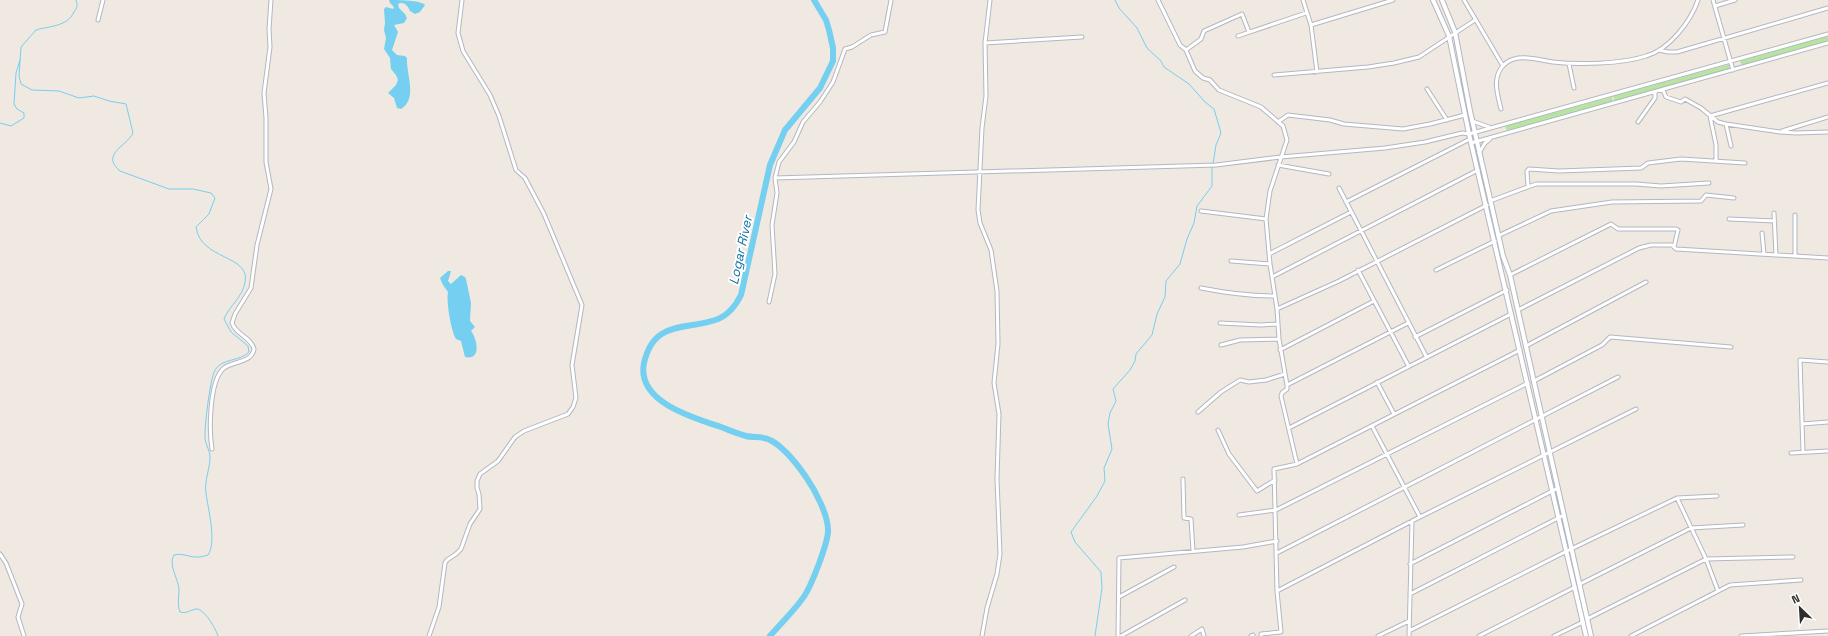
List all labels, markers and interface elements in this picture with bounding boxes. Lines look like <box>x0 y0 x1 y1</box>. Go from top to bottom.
water label: Logar River <box>725 212 757 286</box>
north arrow <box>1780 588 1820 628</box>
text: N <box>1789 591 1802 607</box>

